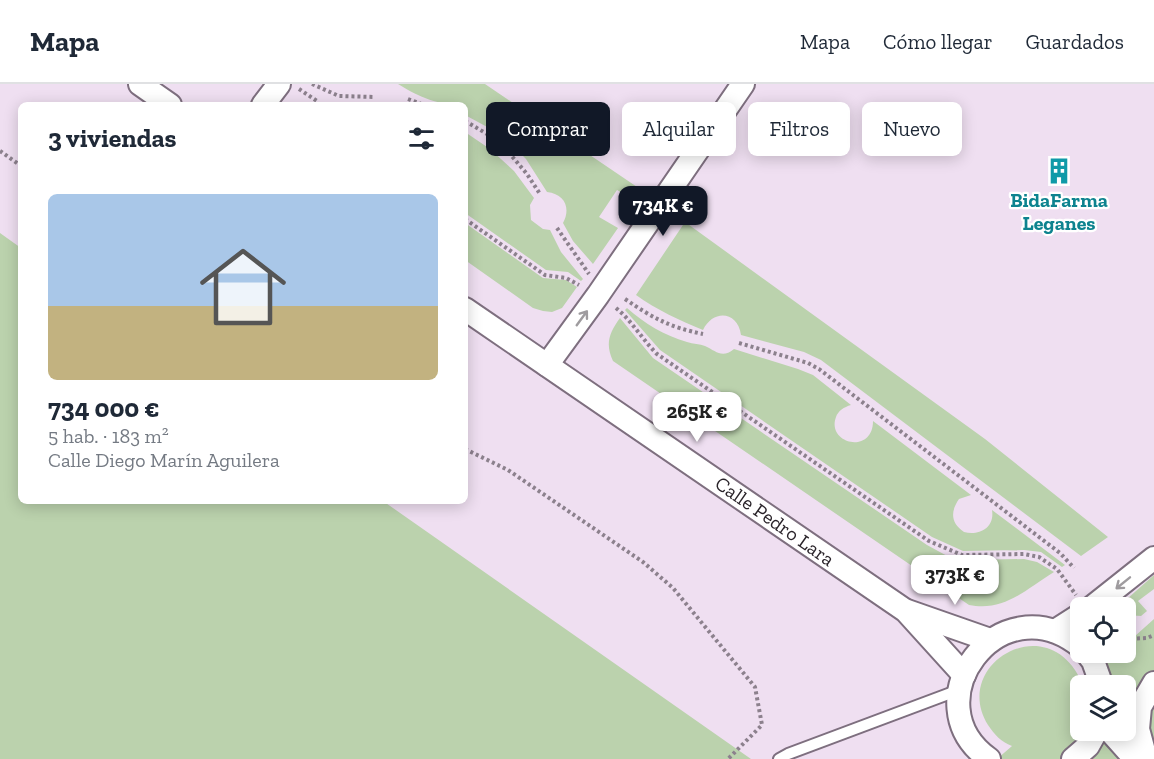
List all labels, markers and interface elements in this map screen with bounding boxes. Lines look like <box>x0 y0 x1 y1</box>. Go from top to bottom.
text: Mapa <box>30 25 99 58</box>
text: Mapa <box>800 29 850 54</box>
text: Cómo llegar <box>883 29 993 54</box>
text: Guardados <box>1026 29 1124 54</box>
chip: Comprar <box>486 102 610 156</box>
chip: Alquilar <box>622 102 736 156</box>
chip: Filtros <box>748 102 850 156</box>
chip: Nuevo <box>862 102 962 156</box>
text: 3 viviendas <box>48 122 177 154</box>
icon: filters <box>405 122 438 155</box>
building icon: BidaFarma Leganes <box>1044 156 1074 186</box>
pin: 734K € <box>614 186 712 237</box>
place label: BidaFarma Leganes <box>1010 188 1108 235</box>
text: 734K € <box>632 193 694 217</box>
icon: home <box>189 233 297 341</box>
one-way arrow <box>576 310 588 326</box>
text: 734 000 € <box>48 392 160 424</box>
pin: 265K € <box>648 392 746 443</box>
text: 265K € <box>667 399 727 423</box>
text: 5 hab. · 183 m² <box>48 424 169 448</box>
text: Calle Diego Marín Aguilera <box>48 448 280 472</box>
street label: Calle Pedro Lara <box>711 471 840 571</box>
pin: 373K € <box>906 555 1004 606</box>
text: 373K € <box>925 562 985 586</box>
one-way arrow <box>1115 577 1131 590</box>
map controls <box>1070 597 1136 741</box>
button: locate <box>1070 597 1136 663</box>
button: layers <box>1070 675 1136 741</box>

